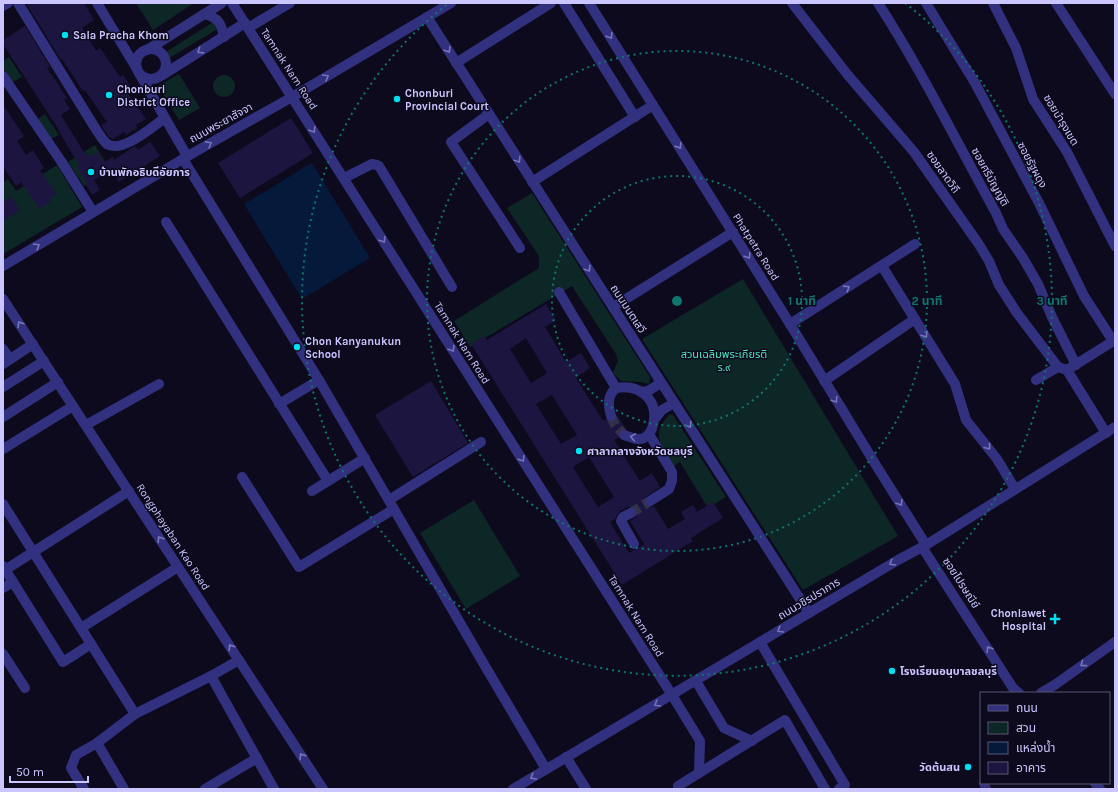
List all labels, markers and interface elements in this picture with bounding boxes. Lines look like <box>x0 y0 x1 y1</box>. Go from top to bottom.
street label: Tamnak Nam Road <box>258 26 320 112</box>
place label: Sala Pracha Khom <box>73 29 169 42</box>
marker: Sala Pracha Khom <box>60 30 70 40</box>
one-way arrow <box>605 32 613 39</box>
one-way arrow <box>443 46 450 53</box>
one-way arrow <box>197 47 204 54</box>
one-way arrow <box>322 75 329 82</box>
place label: Chonburi District Office <box>117 83 190 109</box>
place label: Chonburi Provincial Court <box>405 87 490 113</box>
marker: Chonburi District Office <box>104 90 114 100</box>
street label: ซอยบำรุงเขต <box>1041 92 1081 148</box>
marker: Chonburi Provincial Court <box>392 94 402 104</box>
street label: ถนนพระยาสัจจา <box>187 100 255 146</box>
one-way arrow <box>308 126 316 133</box>
street label: ซอยรัฐผดุง <box>1014 140 1050 190</box>
one-way arrow <box>205 141 212 148</box>
one-way arrow <box>674 142 682 149</box>
street label: ซอยศรีบัญญัติ <box>969 145 1011 209</box>
street label: ซอยลาดวิถี <box>924 148 962 196</box>
one-way arrow <box>513 156 521 163</box>
place label: บ้านพักอธิบดีอัยการ <box>99 166 190 179</box>
marker: บ้านพักอธิบดีอัยการ <box>86 167 96 177</box>
street label: Phatpetra Road <box>730 211 782 283</box>
one-way arrow <box>378 236 385 243</box>
one-way arrow <box>33 243 40 250</box>
one-way arrow <box>743 252 751 259</box>
one-way arrow <box>583 265 591 272</box>
street label: ถนนมนตเสวี <box>607 282 649 336</box>
one-way arrow <box>843 286 850 293</box>
centre of rings <box>670 294 684 308</box>
text: 1 นาที <box>788 294 816 308</box>
text: 2 นาที <box>912 294 943 308</box>
text: 3 นาที <box>1036 294 1068 308</box>
street label: Tamnak Nam Road <box>432 300 492 386</box>
one-way arrow <box>17 321 25 328</box>
one-way arrow <box>920 331 927 338</box>
place label: Chon Kanyanukun School <box>305 335 401 361</box>
marker: Chon Kanyanukun School <box>292 342 302 352</box>
one-way arrow <box>448 345 455 352</box>
park label: สวนเฉลิมพระเกียรติ ร.๙ <box>681 348 767 374</box>
one-way arrow <box>831 396 838 403</box>
one-way arrow <box>684 421 691 428</box>
one-way arrow <box>630 433 637 442</box>
one-way arrow <box>983 443 990 450</box>
place label: ศาลากลางจังหวัดชลบุรี <box>587 445 693 458</box>
marker: ศาลากลางจังหวัดชลบุรี <box>574 446 584 456</box>
one-way arrow <box>517 455 525 462</box>
street label: Rongphayaban Kao Road <box>134 481 212 593</box>
one-way arrow <box>895 499 902 506</box>
one-way arrow <box>158 536 165 543</box>
street label: ซอยไปรษณีย์ <box>940 555 982 611</box>
one-way arrow <box>889 559 896 566</box>
street label: Tamnak Nam Road <box>606 573 666 659</box>
street label: ถนนวชิรปราการ <box>776 575 842 623</box>
place label: Chonlawet Hospital <box>991 607 1047 633</box>
marker: Chonlawet Hospital <box>1049 613 1061 625</box>
one-way arrow <box>777 626 784 633</box>
one-way arrow <box>229 645 236 652</box>
one-way arrow <box>986 646 994 653</box>
one-way arrow <box>1081 659 1088 666</box>
place label: โรงเรียนอนุบาลชลบุรี <box>900 665 997 678</box>
marker: โรงเรียนอนุบาลชลบุรี <box>887 666 897 676</box>
legend <box>980 692 1110 784</box>
one-way arrow <box>654 700 661 707</box>
text: ถนน <box>1016 701 1038 715</box>
text: สวน <box>1016 721 1036 735</box>
text: แหล่งน้ำ <box>1016 739 1055 755</box>
one-way arrow <box>299 753 307 760</box>
scale bar <box>10 758 88 784</box>
place label: วัดต้นสน <box>919 761 960 774</box>
text: อาคาร <box>1016 761 1046 775</box>
marker: วัดต้นสน <box>963 762 973 772</box>
text: 50 m <box>16 765 44 779</box>
one-way arrow <box>530 773 537 780</box>

